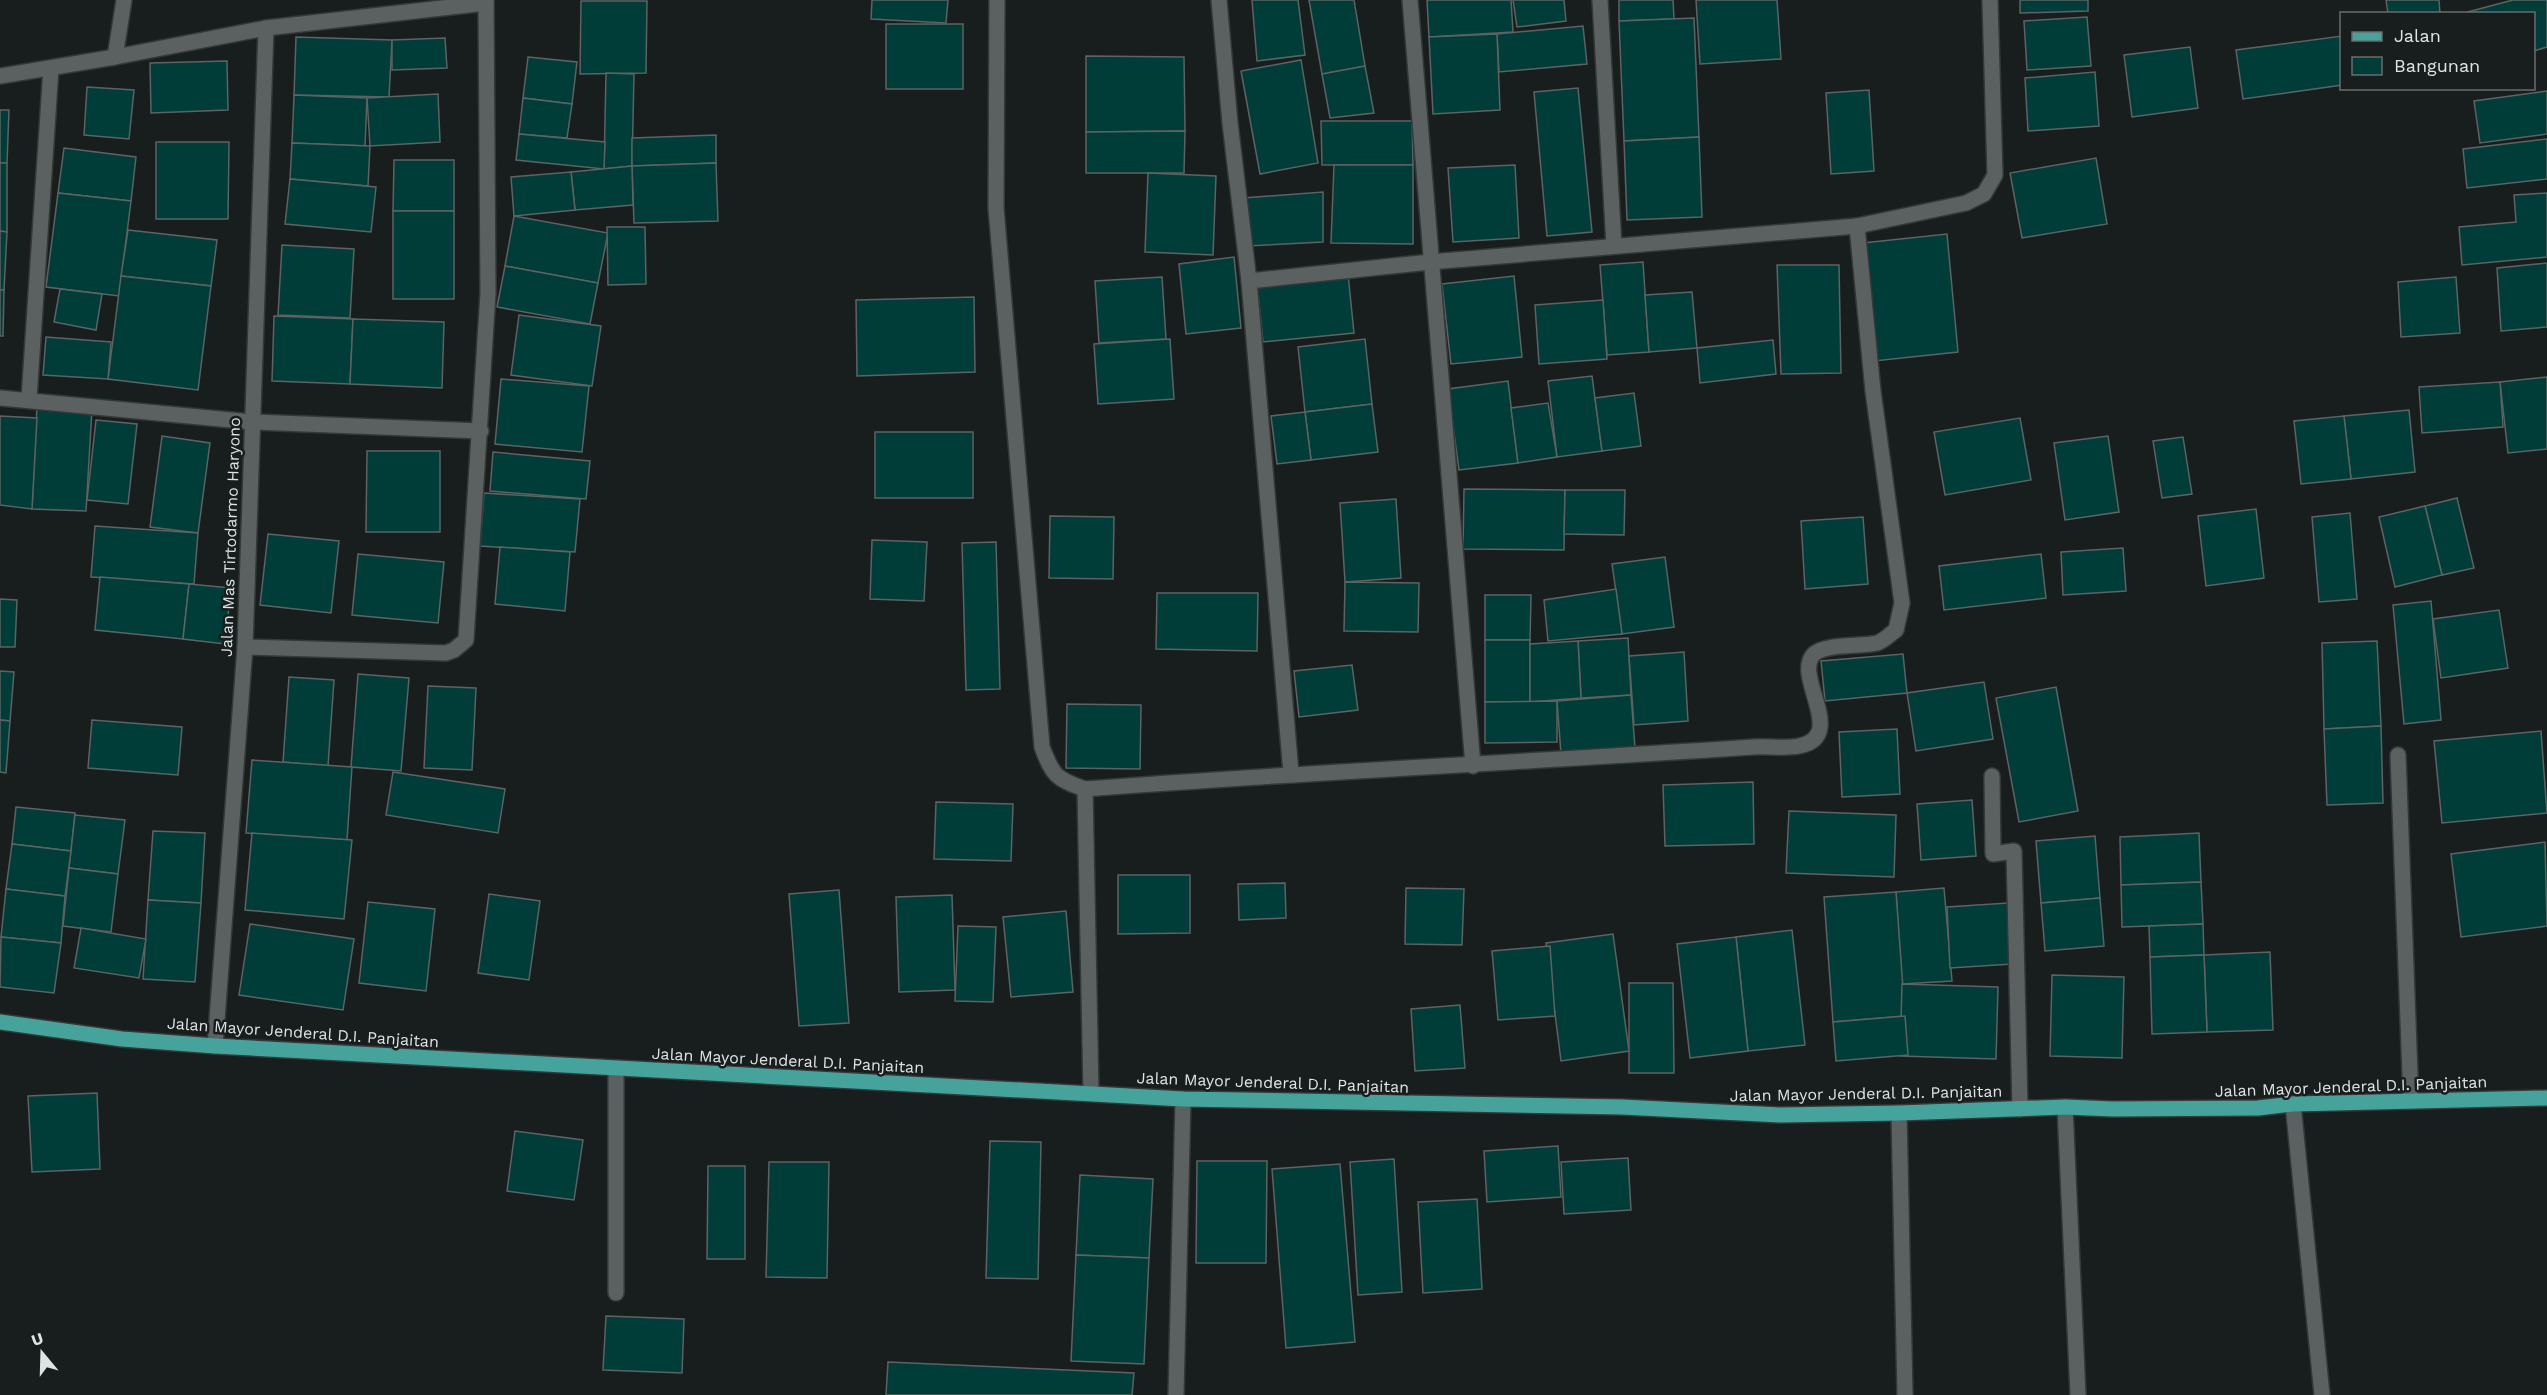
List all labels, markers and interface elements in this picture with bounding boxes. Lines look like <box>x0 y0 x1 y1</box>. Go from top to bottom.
legend <box>2340 12 2535 90</box>
text: Jalan <box>2394 25 2441 46</box>
text: Bangunan <box>2394 55 2480 76</box>
street label: Jalan Mas Tirtodarmo Haryono <box>217 417 244 657</box>
street label: Jalan Mayor Jenderal D.I. Panjaitan <box>166 1014 440 1051</box>
street label: Jalan Mayor Jenderal D.I. Panjaitan <box>651 1044 925 1077</box>
street label: Jalan Mayor Jenderal D.I. Panjaitan <box>1136 1068 1410 1097</box>
street label: Jalan Mayor Jenderal D.I. Panjaitan <box>2214 1072 2488 1101</box>
street label: Jalan Mayor Jenderal D.I. Panjaitan <box>1730 1082 2002 1105</box>
north arrow <box>12 1323 72 1383</box>
text: U <box>29 1328 46 1350</box>

